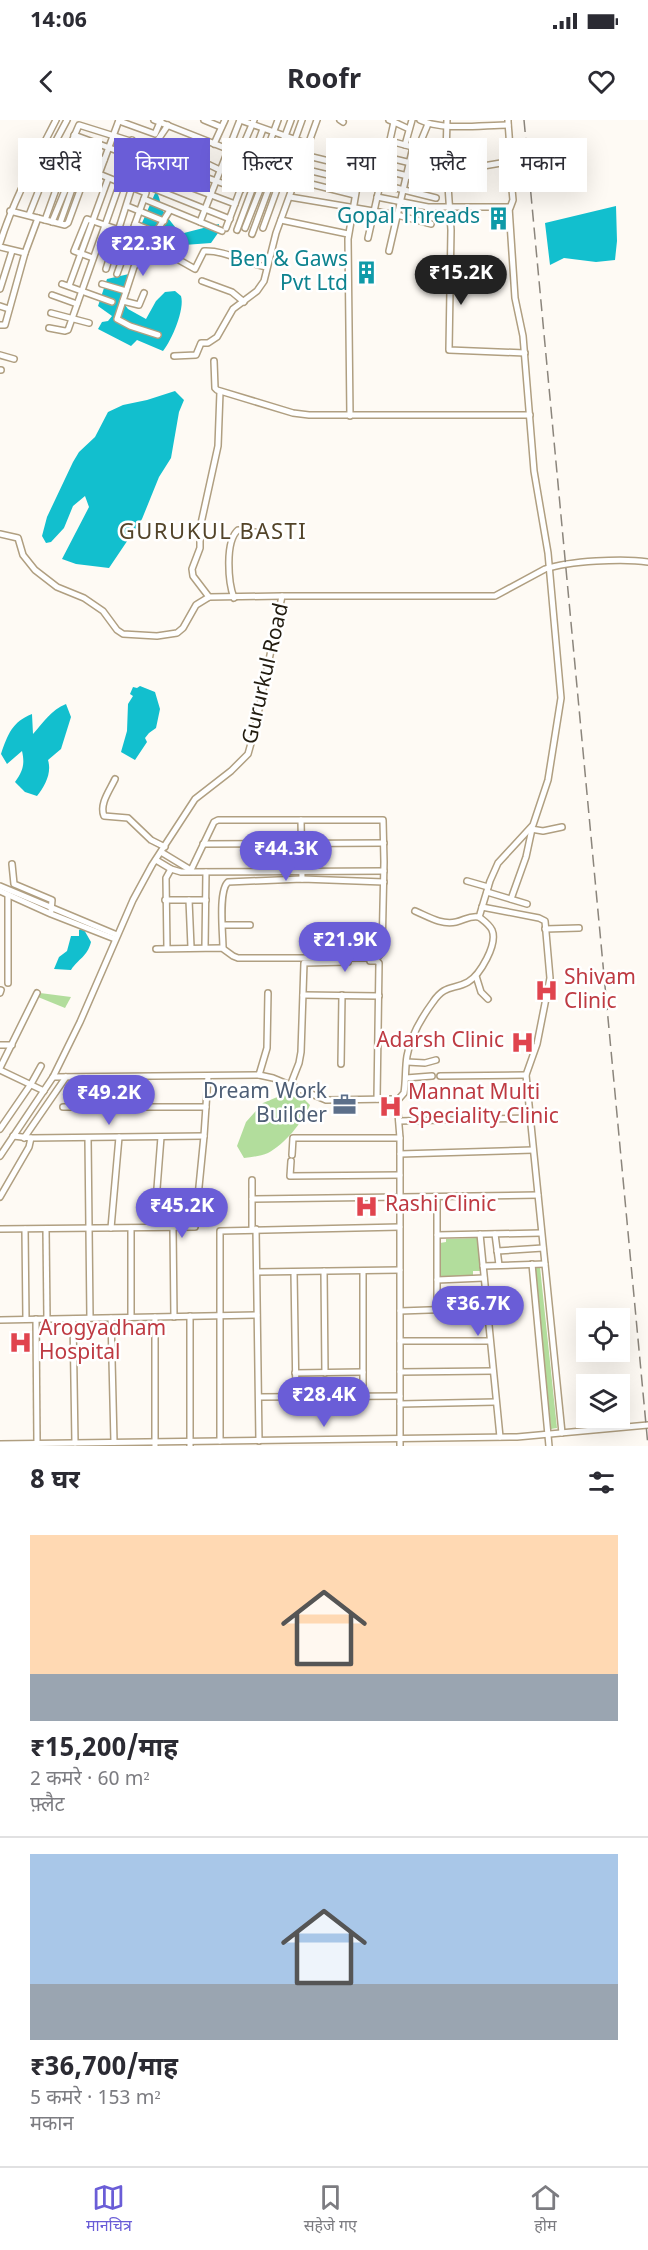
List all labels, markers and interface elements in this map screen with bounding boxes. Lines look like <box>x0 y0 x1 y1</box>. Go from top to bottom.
text: 14:06 <box>30 7 87 36</box>
text: Roofr <box>287 64 361 99</box>
icon: back <box>30 65 63 98</box>
icon: heart <box>585 65 618 98</box>
chip: खरीदें <box>18 138 102 192</box>
chip: किराया <box>114 138 210 192</box>
chip: फ़िल्टर <box>222 138 314 192</box>
chip: नया <box>326 138 397 192</box>
chip: फ़्लैट <box>409 138 487 192</box>
chip: मकान <box>499 138 587 192</box>
place label: Gopal Threads <box>337 204 480 232</box>
building icon: Gopal Threads <box>485 205 511 231</box>
pin: ₹22.3K <box>94 226 192 277</box>
text: ₹22.3K <box>111 232 175 258</box>
place label: Ben & Gaws Pvt Ltd <box>230 247 348 299</box>
pin: ₹15.2K <box>412 255 510 306</box>
building icon: Ben & Gaws Pvt Ltd <box>353 260 379 286</box>
text: ₹15.2K <box>429 261 493 287</box>
district label: GURUKUL BASTI <box>119 519 307 548</box>
street label: Gururkul Road <box>237 601 297 747</box>
pin: ₹44.3K <box>237 831 335 882</box>
text: ₹44.3K <box>254 837 318 863</box>
pin: ₹21.9K <box>296 922 394 973</box>
text: ₹21.9K <box>313 928 377 954</box>
place label: Shivam Clinic <box>564 965 636 1017</box>
hospital icon: Shivam Clinic <box>533 978 559 1004</box>
place label: Adarsh Clinic <box>376 1028 504 1056</box>
hospital icon: Adarsh Clinic <box>509 1029 535 1055</box>
pin: ₹49.2K <box>60 1075 158 1126</box>
place label: Dream Work Builder <box>203 1079 328 1131</box>
place label: Mannat Multi Speciality Clinic <box>408 1080 559 1132</box>
text: ₹49.2K <box>77 1081 141 1107</box>
office icon: Dream Work Builder <box>332 1092 358 1118</box>
hospital icon: Mannat Multi Speciality Clinic <box>377 1093 403 1119</box>
pin: ₹45.2K <box>133 1188 231 1239</box>
place label: Rashi Clinic <box>385 1192 496 1220</box>
hospital icon: Rashi Clinic <box>354 1193 380 1219</box>
text: ₹45.2K <box>150 1194 214 1220</box>
pin: ₹36.7K <box>429 1286 527 1337</box>
text: ₹36.7K <box>446 1292 510 1318</box>
map controls <box>576 1308 630 1428</box>
button: locate <box>576 1308 630 1362</box>
place label: Arogyadham Hospital <box>39 1316 166 1368</box>
hospital icon: Arogyadham Hospital <box>8 1329 34 1355</box>
button: layers <box>576 1374 630 1428</box>
pin: ₹28.4K <box>275 1377 373 1428</box>
text: ₹28.4K <box>292 1383 356 1409</box>
text: 8 घर <box>30 1465 80 1499</box>
icon: filters <box>585 1466 618 1499</box>
icon: home <box>270 1574 378 1682</box>
text: ₹15,200/माह <box>30 1733 178 1767</box>
text: 2 कमरे · 60 m² <box>30 1767 149 1793</box>
text: फ़्लैट <box>30 1793 65 1819</box>
icon: home <box>270 1893 378 2001</box>
text: ₹36,700/माह <box>30 2052 178 2086</box>
text: 5 कमरे · 153 m² <box>30 2086 160 2112</box>
text: मकान <box>30 2112 74 2138</box>
tab: मानचित्र <box>86 2181 132 2238</box>
tab: सहेजे गए <box>304 2181 357 2238</box>
tab: होम <box>529 2181 562 2238</box>

